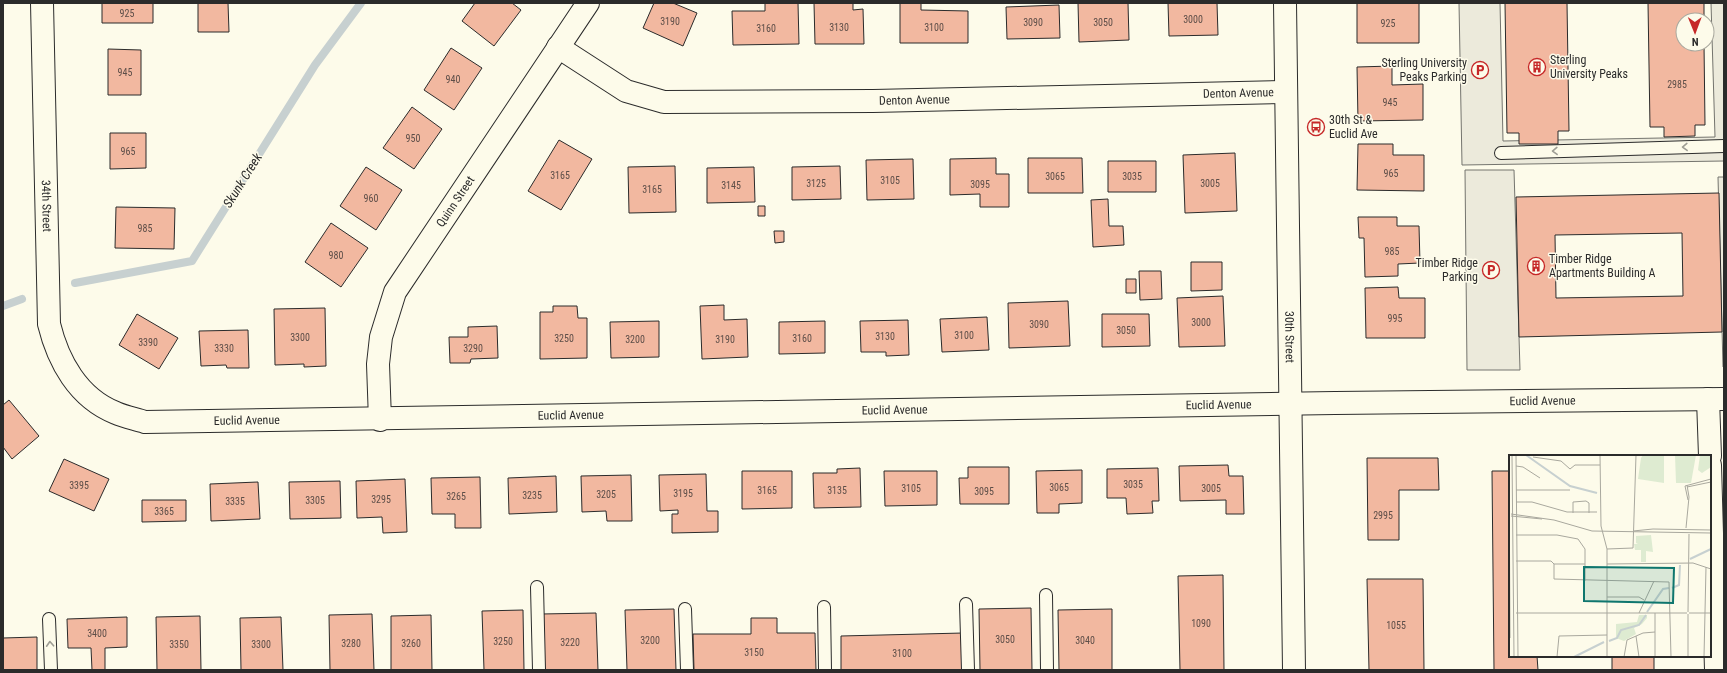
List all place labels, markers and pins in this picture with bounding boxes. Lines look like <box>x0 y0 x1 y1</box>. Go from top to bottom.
place label: Sterling University Peaks <box>1550 53 1628 81</box>
place label: Sterling University Peaks Parking <box>1382 56 1467 84</box>
building icon: Sterling University Peaks <box>1527 57 1547 77</box>
parking icon: Sterling University Peaks Parking <box>1470 60 1490 80</box>
place label: 30th St & Euclid Ave <box>1329 113 1378 141</box>
bus stop icon: 30th St & Euclid Ave <box>1306 117 1326 137</box>
place label: Timber Ridge Apartments Building A <box>1549 252 1655 280</box>
place label: Timber Ridge Parking <box>1415 256 1478 284</box>
building icon: Timber Ridge Apartments Building A <box>1526 256 1546 276</box>
parking icon: Timber Ridge Parking <box>1481 260 1501 280</box>

